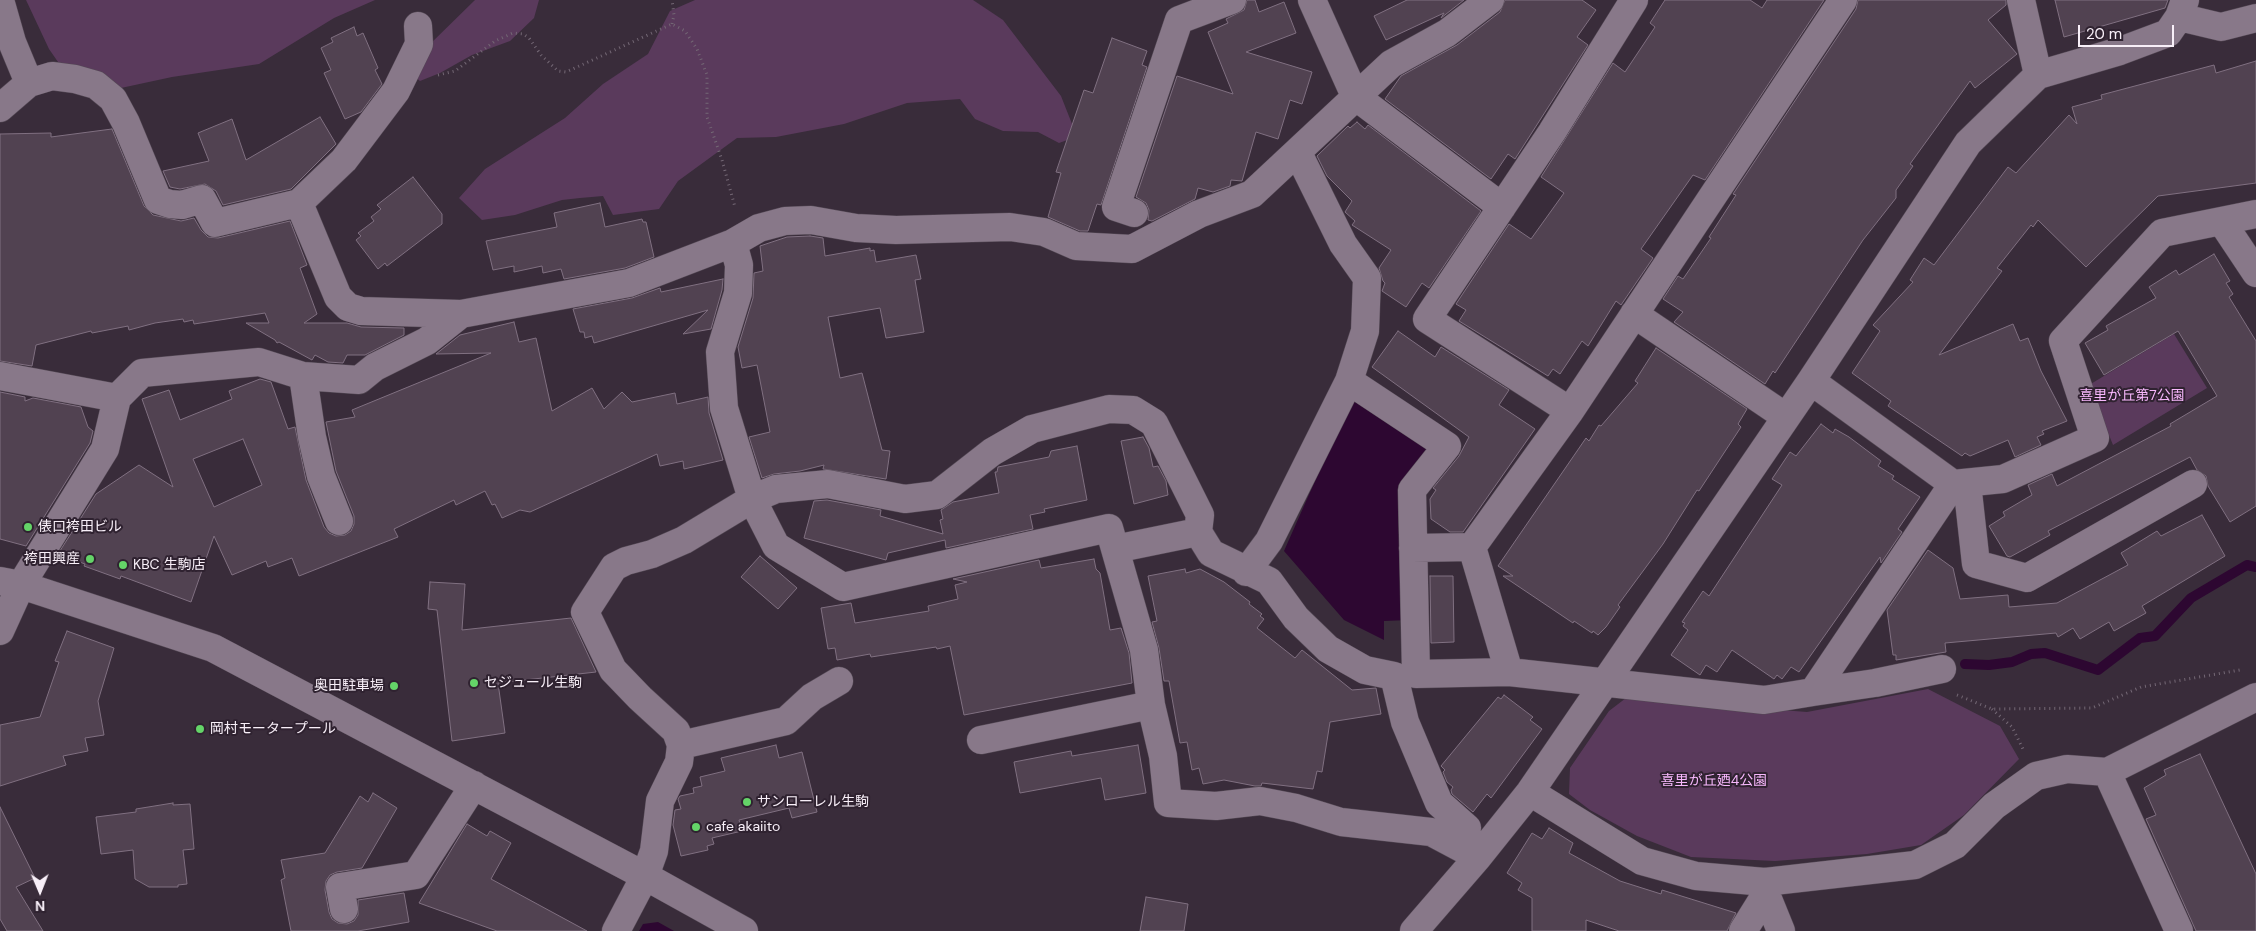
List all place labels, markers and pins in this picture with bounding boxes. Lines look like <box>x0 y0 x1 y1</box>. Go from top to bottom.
place label: 俵口袴田ビル <box>38 519 122 535</box>
marker: 俵口袴田ビル <box>22 521 34 533</box>
place label: 袴田興産 <box>24 551 80 567</box>
marker: 袴田興産 <box>84 553 96 565</box>
place label: KBC 生駒店 <box>133 557 205 573</box>
marker: KBC 生駒店 <box>117 559 129 571</box>
place label: セジュール生駒 <box>484 675 582 691</box>
marker: セジュール生駒 <box>468 677 480 689</box>
place label: 奥田駐車場 <box>314 678 384 694</box>
marker: 奥田駐車場 <box>388 680 400 692</box>
place label: 岡村モータープール <box>210 721 336 737</box>
marker: 岡村モータープール <box>194 723 206 735</box>
place label: サンローレル生駒 <box>757 794 869 810</box>
marker: サンローレル生駒 <box>741 796 753 808</box>
place label: cafe akaiito <box>706 819 780 835</box>
marker: cafe akaiito <box>690 821 702 833</box>

